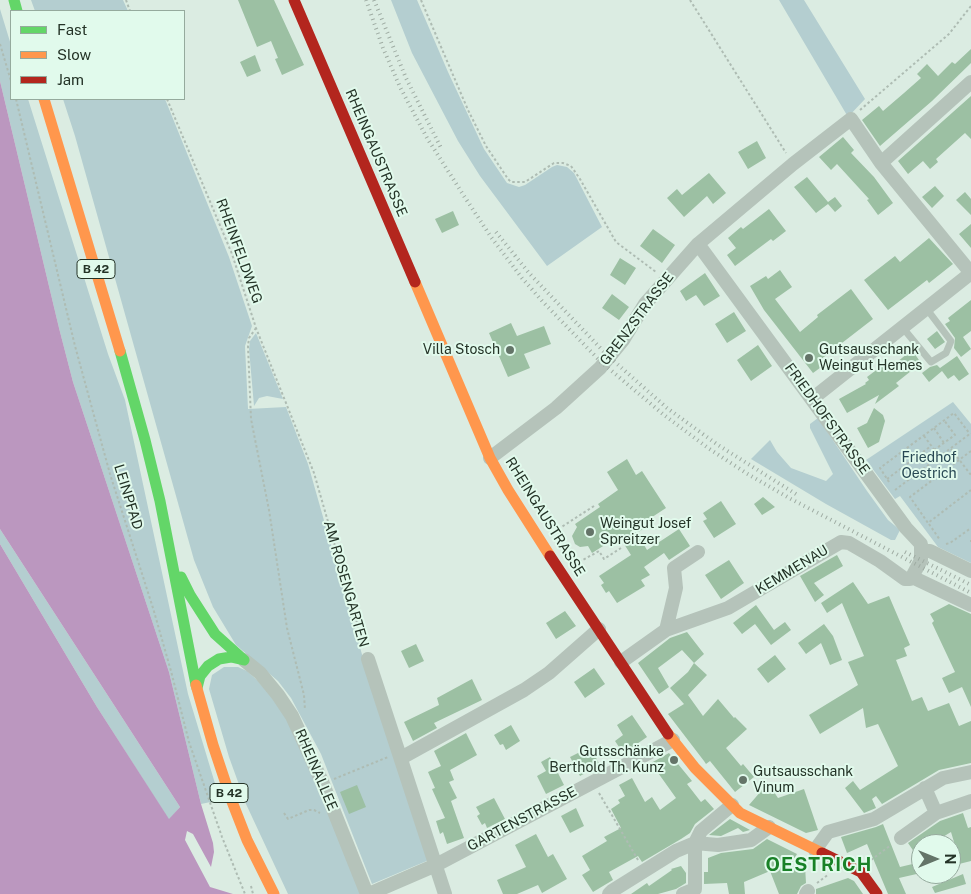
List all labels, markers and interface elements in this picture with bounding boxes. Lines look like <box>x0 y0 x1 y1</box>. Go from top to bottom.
legend <box>10 10 185 100</box>
text: Fast <box>57 21 87 38</box>
text: Slow <box>57 46 91 63</box>
text: Jam <box>57 71 84 88</box>
street label: RHEINGAUSTRASSE <box>341 87 411 219</box>
street label: RHEINFELDWEG <box>212 196 266 306</box>
road number: B 42 <box>77 260 115 278</box>
street label: GRENZSTRASSE <box>597 269 677 369</box>
place label: Villa Stosch <box>423 342 500 358</box>
place label: Gutsausschank Weingut Hemes <box>819 342 922 374</box>
marker: Villa Stosch <box>504 344 516 356</box>
marker: Gutsausschank Weingut Hemes <box>803 352 815 364</box>
street label: FRIEDHOFSTRASSE <box>781 360 873 478</box>
park label: Friedhof Oestrich <box>902 450 956 482</box>
street label: RHEINGAUSTRASSE <box>502 454 588 580</box>
street label: LEINPFAD <box>110 462 146 532</box>
place label: Weingut Josef Spreitzer <box>600 516 691 548</box>
street label: AM ROSENGARTEN <box>320 519 372 649</box>
marker: Weingut Josef Spreitzer <box>584 526 596 538</box>
street label: KEMMENAU <box>753 542 831 598</box>
street label: RHEINALLEE <box>291 727 341 813</box>
place label: Gutsschänke Berthold Th. Kunz <box>549 744 664 776</box>
marker: Gutsschänke Berthold Th. Kunz <box>668 754 680 766</box>
place label: Gutsausschank Vinum <box>753 764 853 796</box>
marker: Gutsausschank Vinum <box>737 774 749 786</box>
street label: GARTENSTRASSE <box>464 783 580 855</box>
road number: B 42 <box>210 784 248 802</box>
north arrow <box>911 834 961 884</box>
district label: OESTRICH <box>765 854 873 876</box>
text: N <box>942 854 958 864</box>

